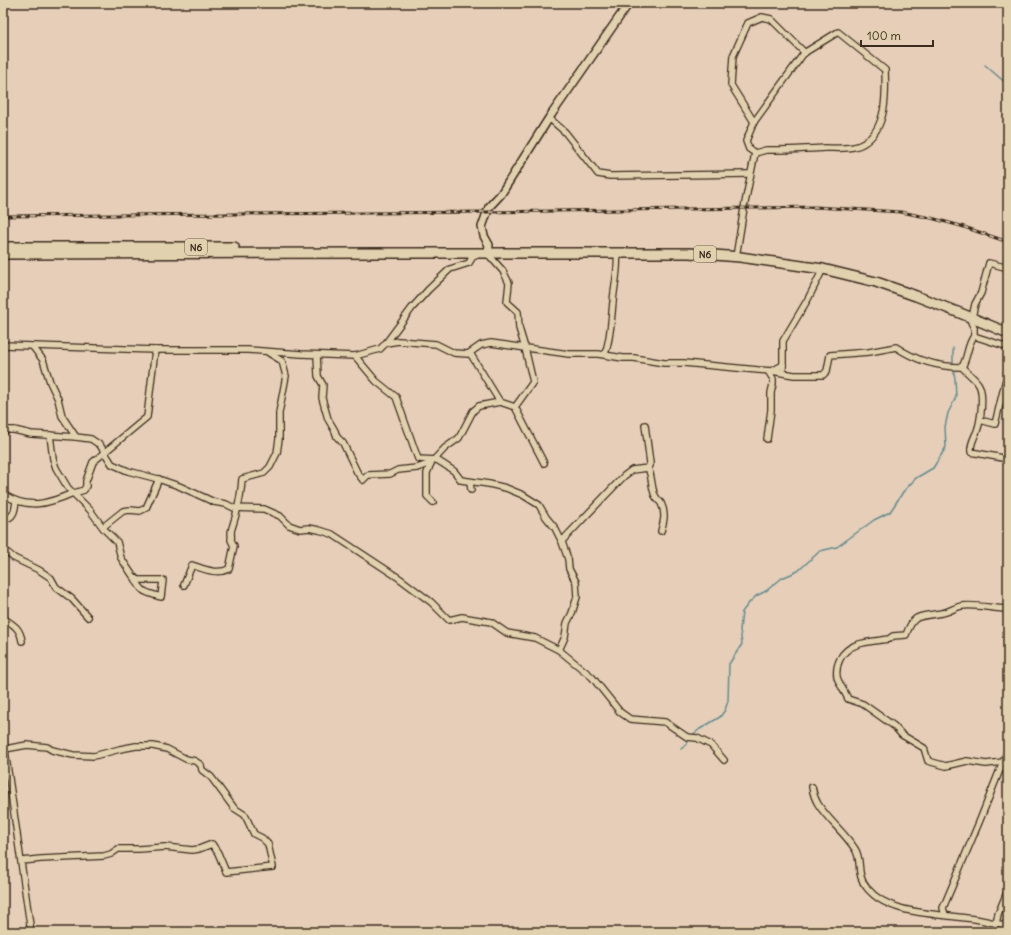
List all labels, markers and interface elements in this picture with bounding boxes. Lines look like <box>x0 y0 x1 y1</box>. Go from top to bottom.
scale bar <box>861 22 933 48</box>
text: 100 m <box>867 28 901 43</box>
road number: N6 <box>185 239 207 255</box>
road number: N6 <box>694 246 716 262</box>

